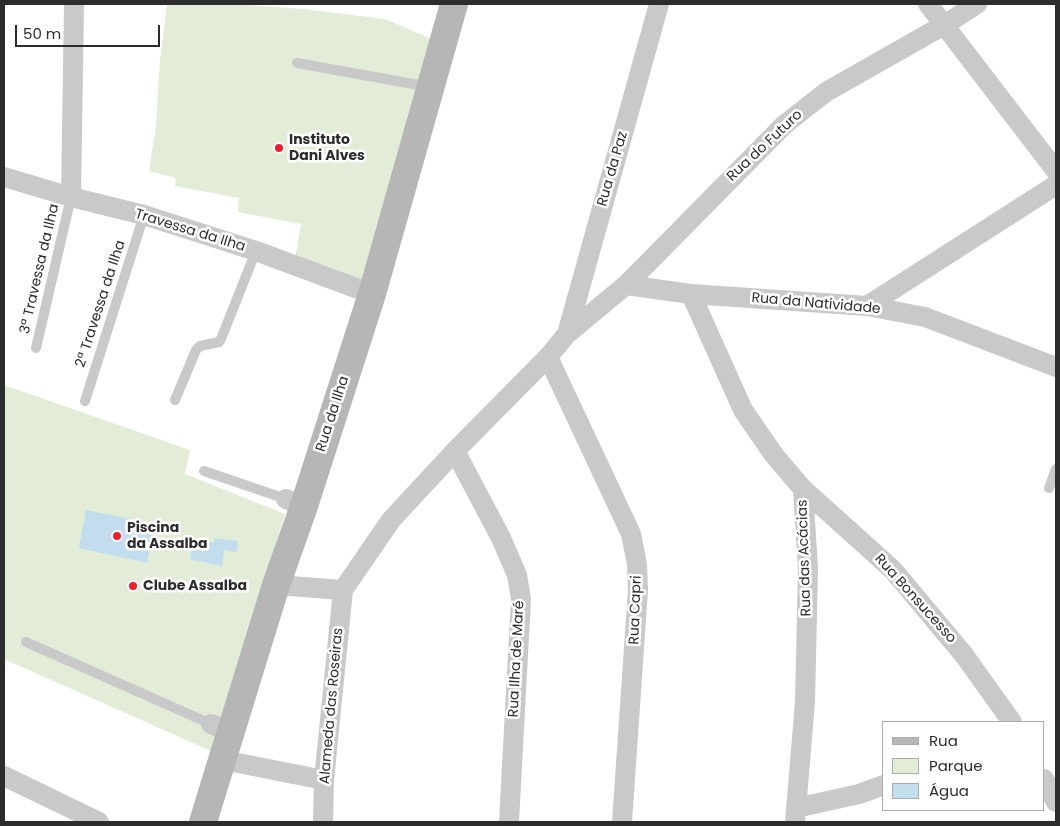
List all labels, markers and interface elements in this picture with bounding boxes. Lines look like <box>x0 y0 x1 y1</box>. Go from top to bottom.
scale bar <box>18 15 162 47</box>
text: 50 m <box>23 23 61 44</box>
street label: Rua do Futuro <box>724 107 806 185</box>
street label: Rua da Paz <box>594 130 632 208</box>
place label: Instituto Dani Alves <box>289 132 365 164</box>
marker: Instituto Dani Alves <box>273 142 285 154</box>
street label: 3ª Travessa da Ilha <box>17 202 63 336</box>
street label: Travessa da Ilha <box>133 206 247 256</box>
street label: 2ª Travessa da Ilha <box>73 238 129 370</box>
street label: Rua da Natividade <box>751 290 881 318</box>
street label: Rua da Ilha <box>313 374 353 454</box>
street label: Rua das Acácias <box>795 499 815 617</box>
place label: Piscina da Assalba <box>127 520 208 552</box>
marker: Piscina da Assalba <box>111 530 123 542</box>
street label: Rua Bonsucesso <box>871 551 959 647</box>
street label: Rua Capri <box>626 575 646 645</box>
place label: Clube Assalba <box>143 578 247 594</box>
marker: Clube Assalba <box>127 580 139 592</box>
street label: Rua Ilha de Maré <box>506 600 528 718</box>
street label: Alameda das Roseiras <box>317 627 347 785</box>
legend <box>882 721 1045 811</box>
text: Rua <box>929 730 958 751</box>
text: Parque <box>929 755 982 776</box>
text: Água <box>929 780 969 801</box>

